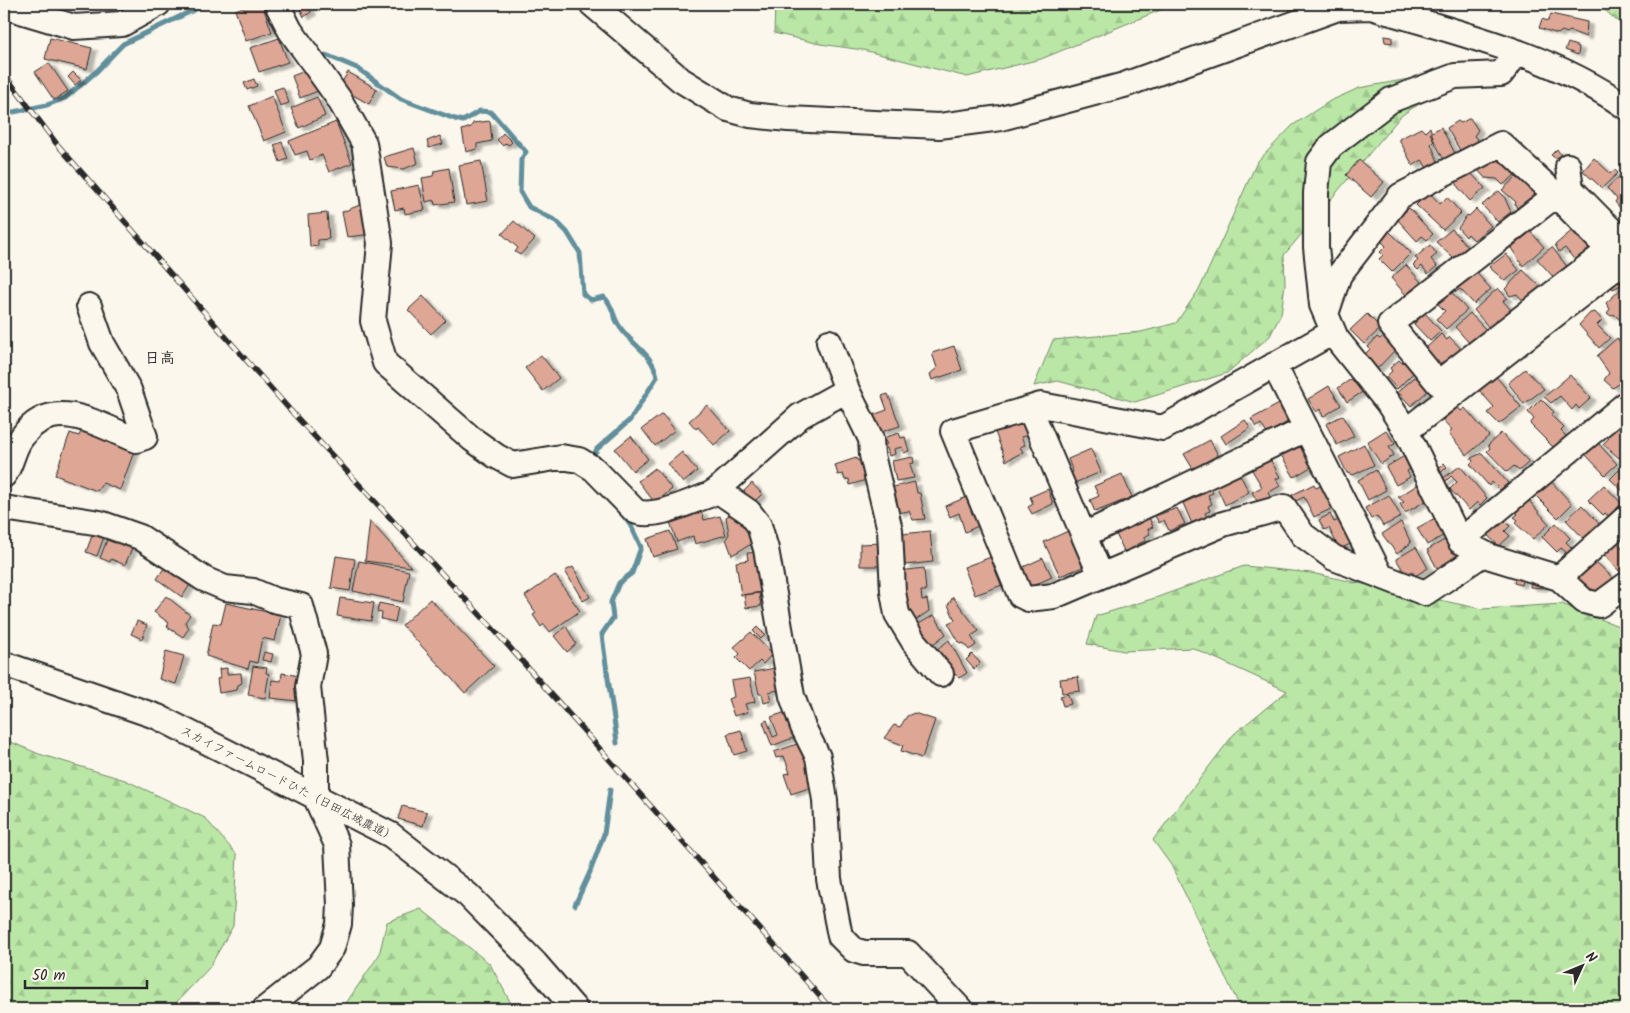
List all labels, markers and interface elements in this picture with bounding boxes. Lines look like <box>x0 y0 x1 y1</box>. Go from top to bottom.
district label: 日高 <box>145 347 175 371</box>
street label: スカイファームロードひた（日田広域農道） <box>177 721 399 847</box>
north arrow <box>1558 940 1608 990</box>
text: N <box>1580 947 1602 969</box>
scale bar <box>25 958 148 990</box>
text: 50 m <box>32 964 66 988</box>

